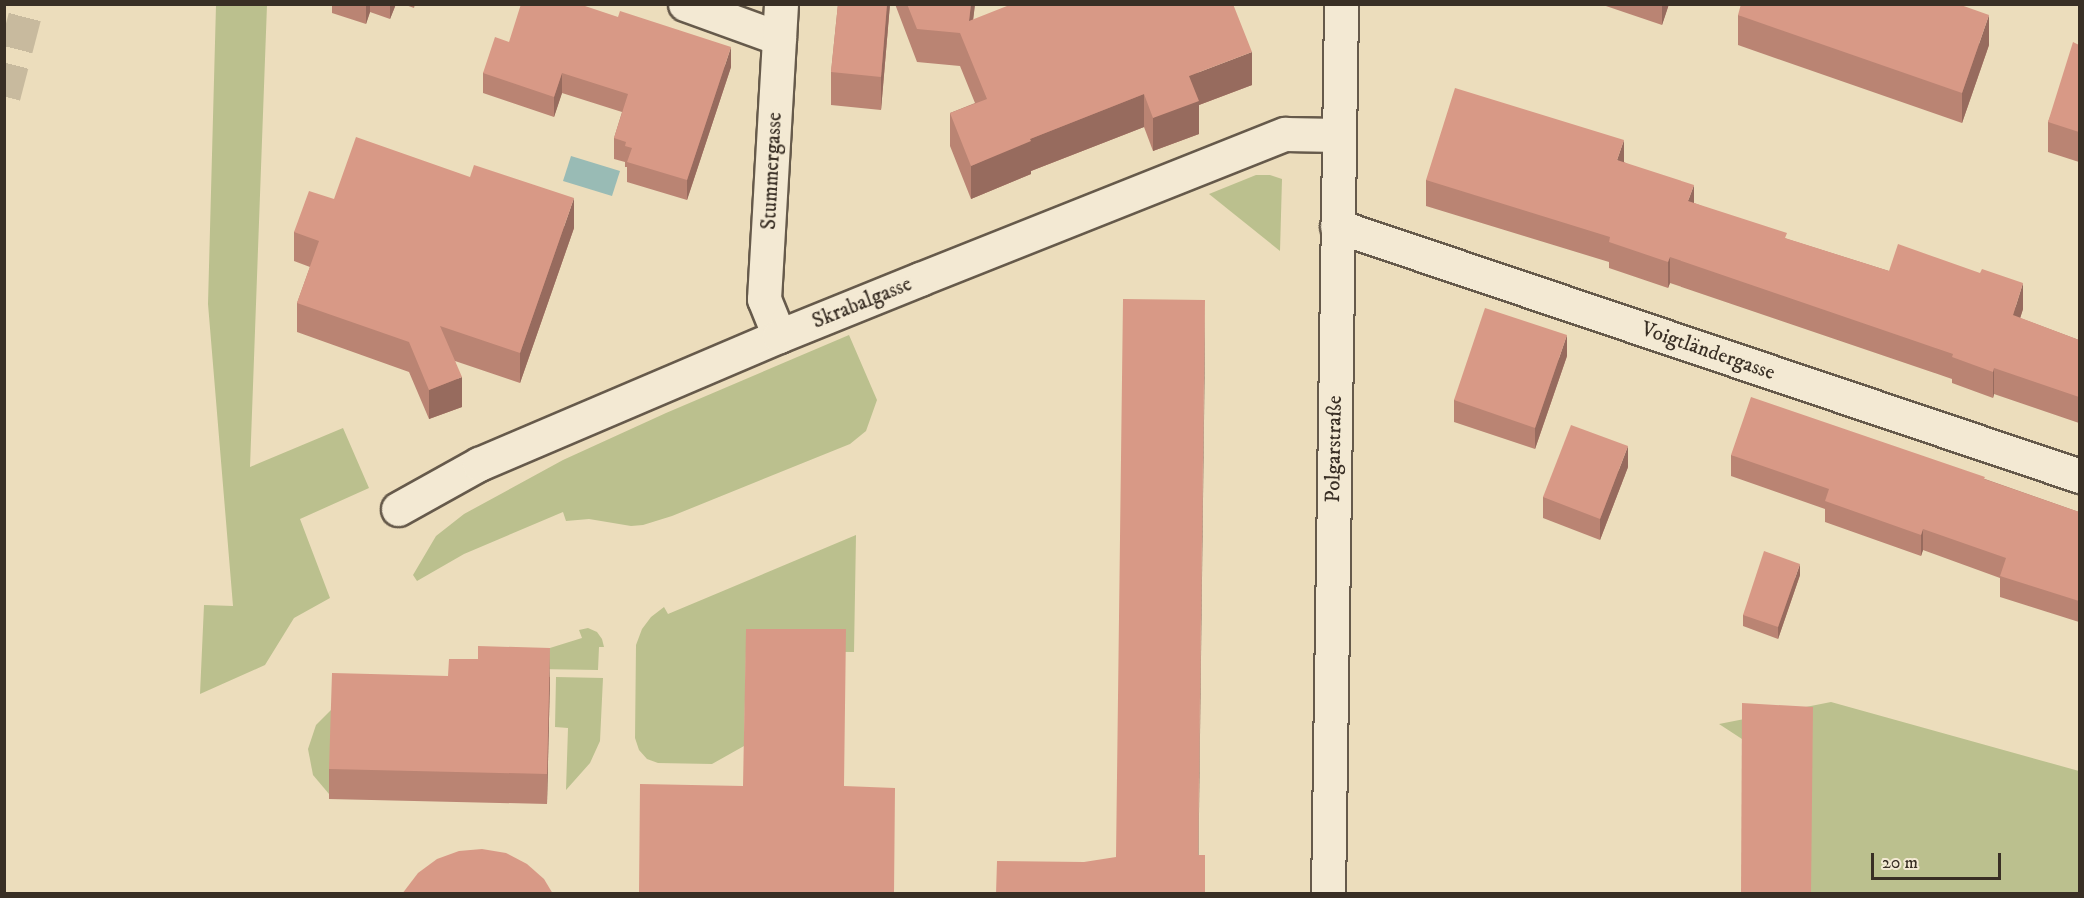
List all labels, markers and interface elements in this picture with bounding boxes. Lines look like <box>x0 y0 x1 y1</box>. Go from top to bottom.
street label: Stummergasse <box>756 112 788 230</box>
street label: Skrabalgasse <box>809 272 915 334</box>
street label: Voigtländergasse <box>1638 316 1778 386</box>
street label: Polgarstraße <box>1320 395 1348 503</box>
scale bar <box>1874 841 2004 879</box>
text: 20 m <box>1882 852 1918 874</box>

